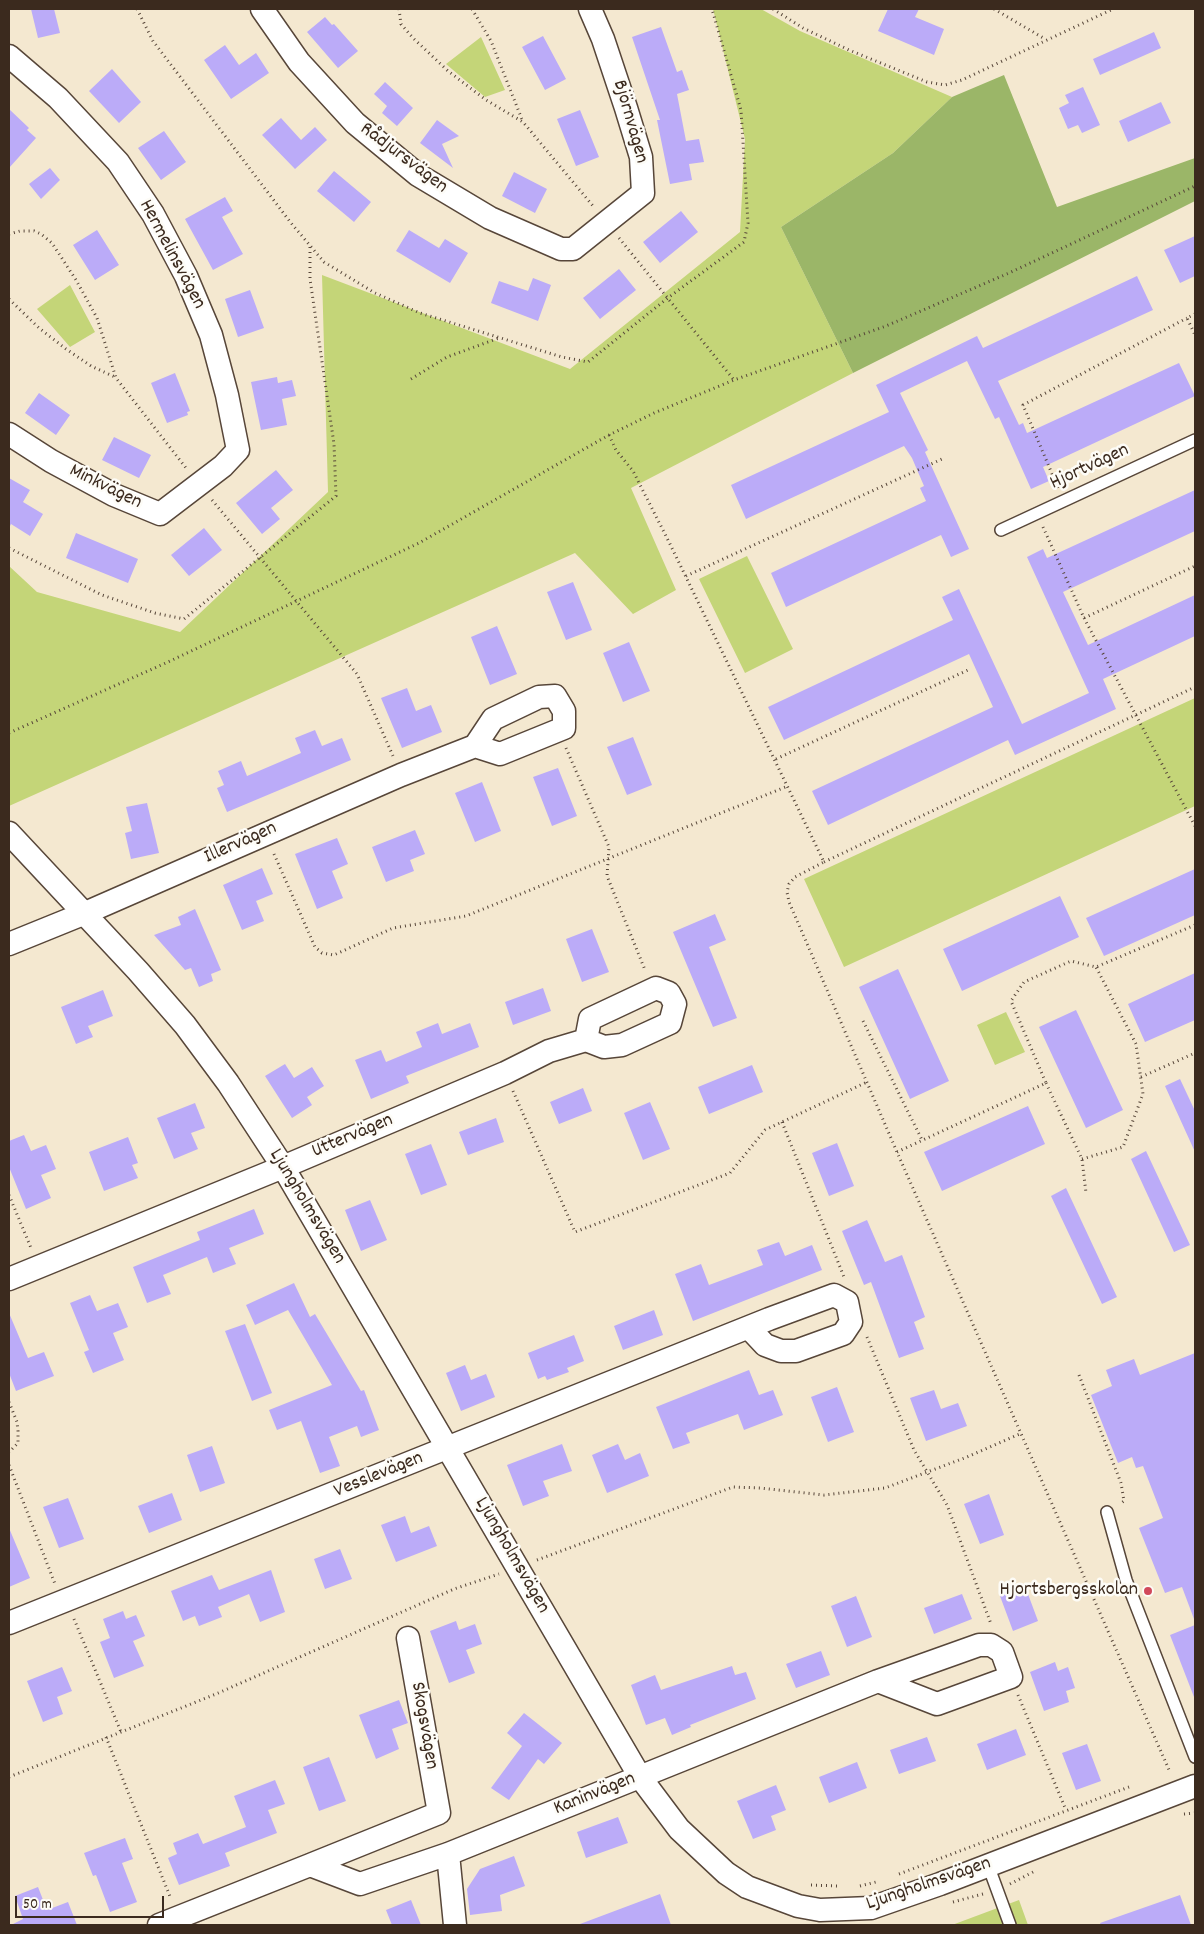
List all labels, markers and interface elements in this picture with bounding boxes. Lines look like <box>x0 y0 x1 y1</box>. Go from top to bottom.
street label: Björnvägen <box>606 78 652 166</box>
street label: Rådjursvägen <box>354 118 452 200</box>
street label: Hermelinsvägen <box>132 196 210 314</box>
street label: Hjortvägen <box>1047 439 1133 497</box>
street label: Minkvägen <box>65 460 145 516</box>
street label: Illervägen <box>201 817 281 871</box>
street label: Uttervägen <box>309 1109 397 1165</box>
street label: Ljungholmsvägen <box>262 1145 350 1269</box>
street label: Vesslevägen <box>331 1447 427 1505</box>
street label: Ljungholmsvägen <box>468 1494 554 1618</box>
place label: Hjortsbergsskolan <box>999 1579 1138 1603</box>
marker: Hjortsbergsskolan <box>1142 1585 1154 1597</box>
street label: Skogsvägen <box>404 1680 442 1772</box>
street label: Kaninvägen <box>551 1768 639 1822</box>
street label: Ljungholmsvägen <box>864 1852 994 1918</box>
scale bar <box>18 1886 166 1918</box>
text: 50 m <box>23 1894 52 1916</box>

